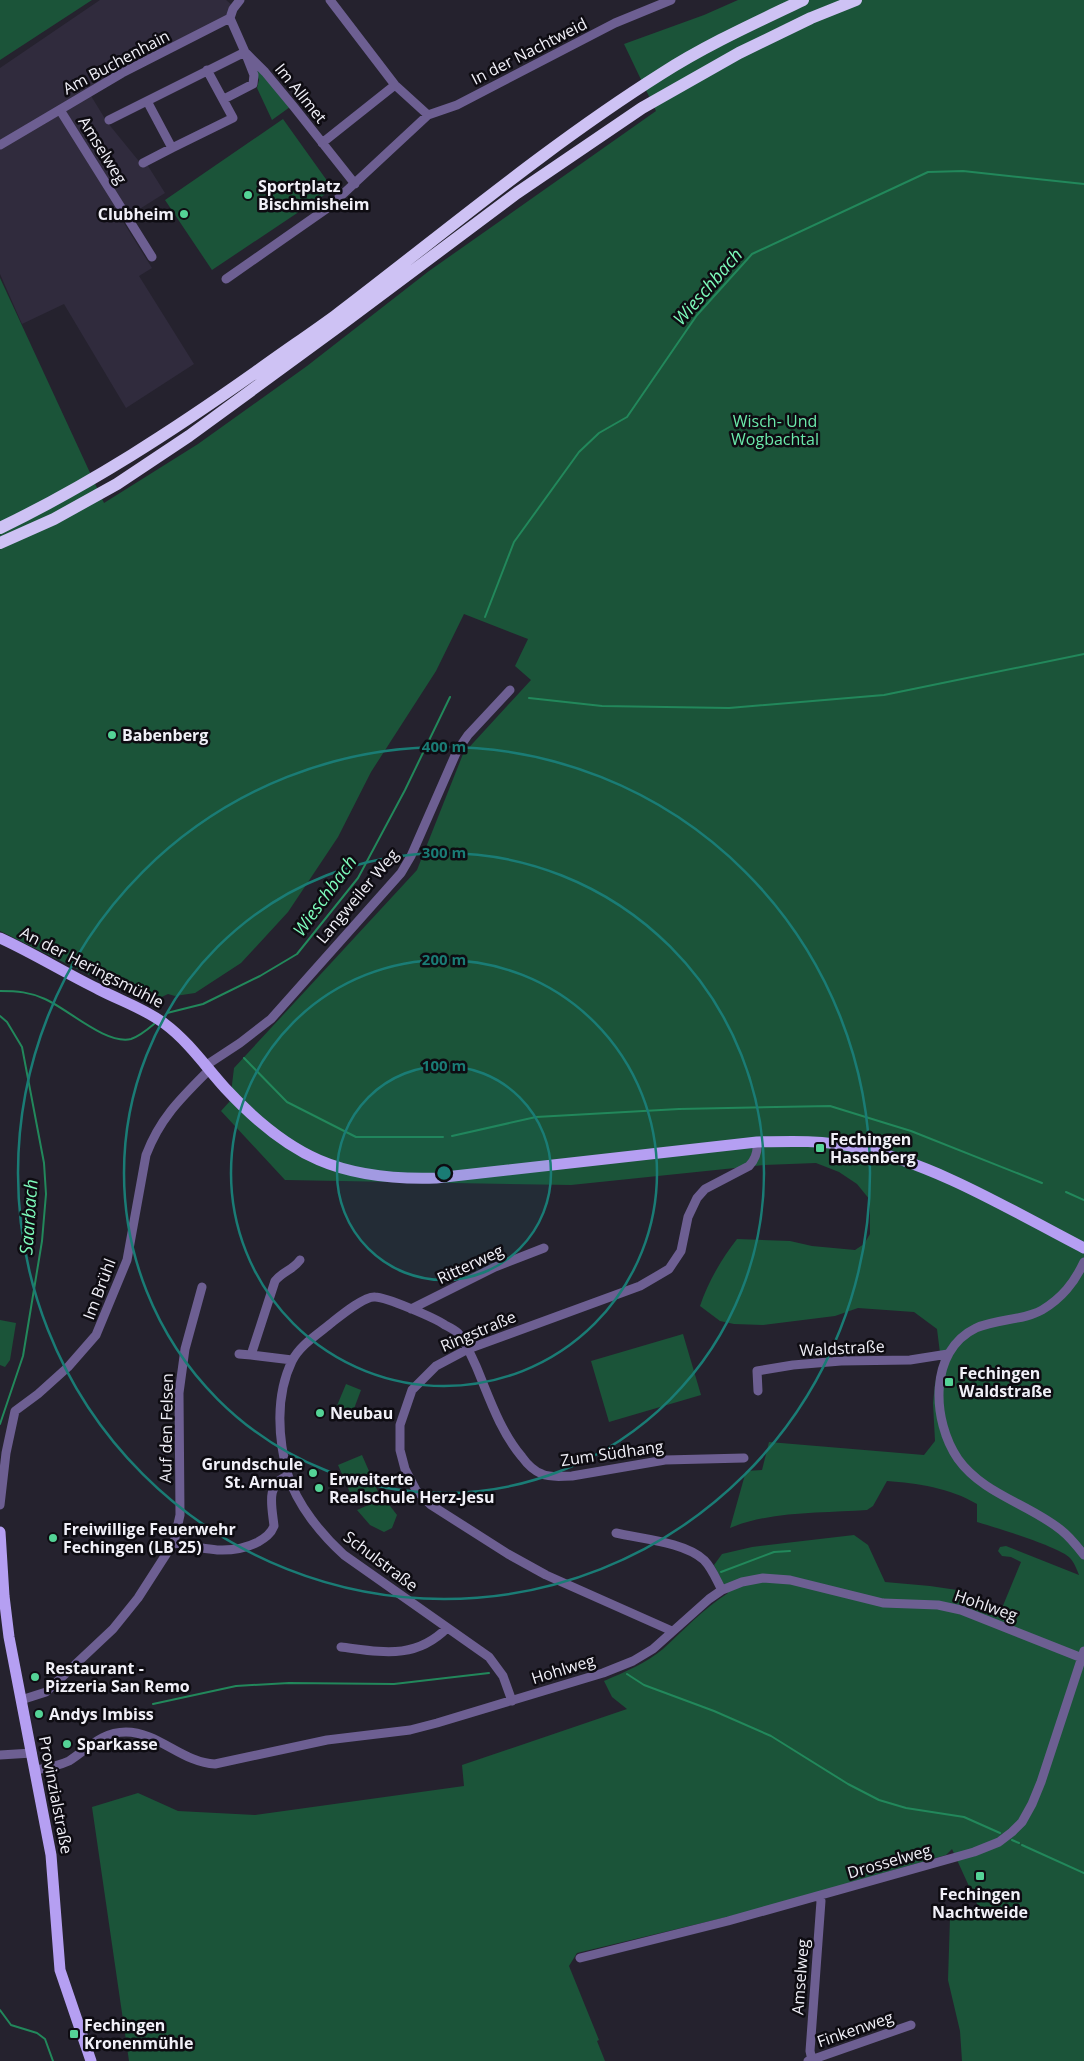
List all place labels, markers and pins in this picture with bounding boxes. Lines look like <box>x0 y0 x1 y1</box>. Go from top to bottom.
place label: Sportplatz Bischmisheim <box>258 175 369 215</box>
marker: Sportplatz Bischmisheim <box>242 189 254 201</box>
place label: Clubheim <box>98 203 174 225</box>
marker: Clubheim <box>178 208 190 220</box>
place label: Babenberg <box>122 724 208 746</box>
marker: Babenberg <box>106 729 118 741</box>
place label: Fechingen Hasenberg <box>830 1128 916 1168</box>
marker: Fechingen Hasenberg <box>814 1142 826 1154</box>
centre of rings <box>435 1164 453 1182</box>
place label: Fechingen Waldstraße <box>959 1362 1052 1402</box>
marker: Fechingen Waldstraße <box>943 1376 955 1388</box>
place label: Neubau <box>330 1402 393 1424</box>
marker: Neubau <box>314 1407 326 1419</box>
place label: Grundschule St. Arnual <box>201 1453 303 1493</box>
marker: Grundschule St. Arnual <box>307 1467 319 1479</box>
place label: Erweiterte Realschule Herz-Jesu <box>329 1468 494 1508</box>
marker: Erweiterte Realschule Herz-Jesu <box>313 1482 325 1494</box>
place label: Freiwillige Feuerwehr Fechingen (LB 25) <box>63 1518 236 1558</box>
marker: Freiwillige Feuerwehr Fechingen (LB 25) <box>47 1532 59 1544</box>
place label: Restaurant - Pizzeria San Remo <box>45 1657 190 1697</box>
marker: Restaurant - Pizzeria San Remo <box>29 1671 41 1683</box>
place label: Andys Imbiss <box>49 1703 154 1725</box>
marker: Andys Imbiss <box>33 1708 45 1720</box>
place label: Sparkasse <box>77 1733 158 1755</box>
marker: Sparkasse <box>61 1738 73 1750</box>
marker: Fechingen Nachtweide <box>974 1870 986 1882</box>
place label: Fechingen Nachtweide <box>932 1883 1028 1923</box>
place label: Fechingen Kronenmühle <box>84 2014 193 2054</box>
marker: Fechingen Kronenmühle <box>68 2028 80 2040</box>

